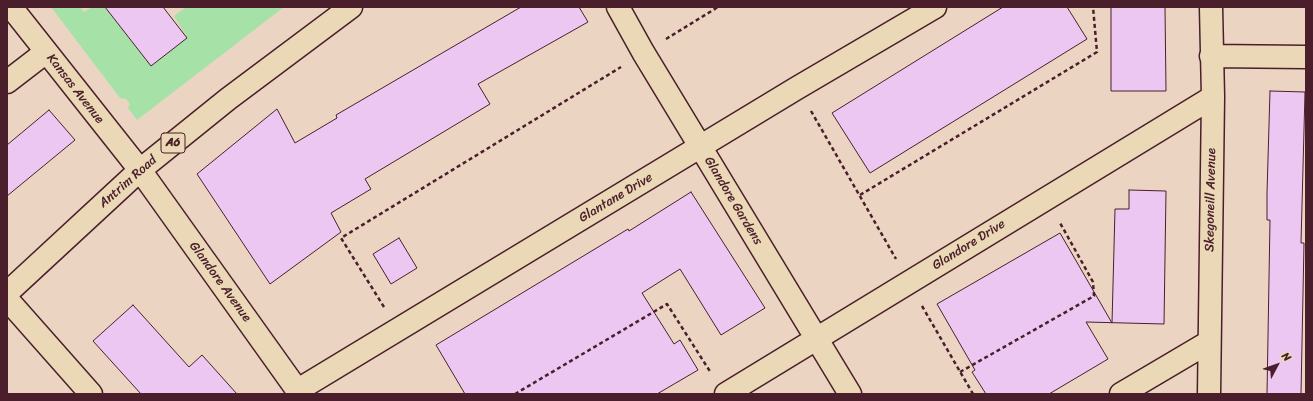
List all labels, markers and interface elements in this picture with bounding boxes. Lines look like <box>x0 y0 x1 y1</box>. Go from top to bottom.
street label: Kansas Avenue <box>43 51 107 127</box>
road number: A6 <box>161 133 185 153</box>
street label: Skegoneill Avenue <box>1202 148 1220 252</box>
street label: Antrim Road <box>96 153 160 211</box>
street label: Glandore Gardens <box>700 154 766 248</box>
street label: Glantane Drive <box>576 170 656 226</box>
street label: Glandore Drive <box>930 216 1008 274</box>
street label: Glandore Avenue <box>186 239 254 325</box>
north arrow <box>1257 345 1297 385</box>
text: N <box>1277 348 1296 366</box>

